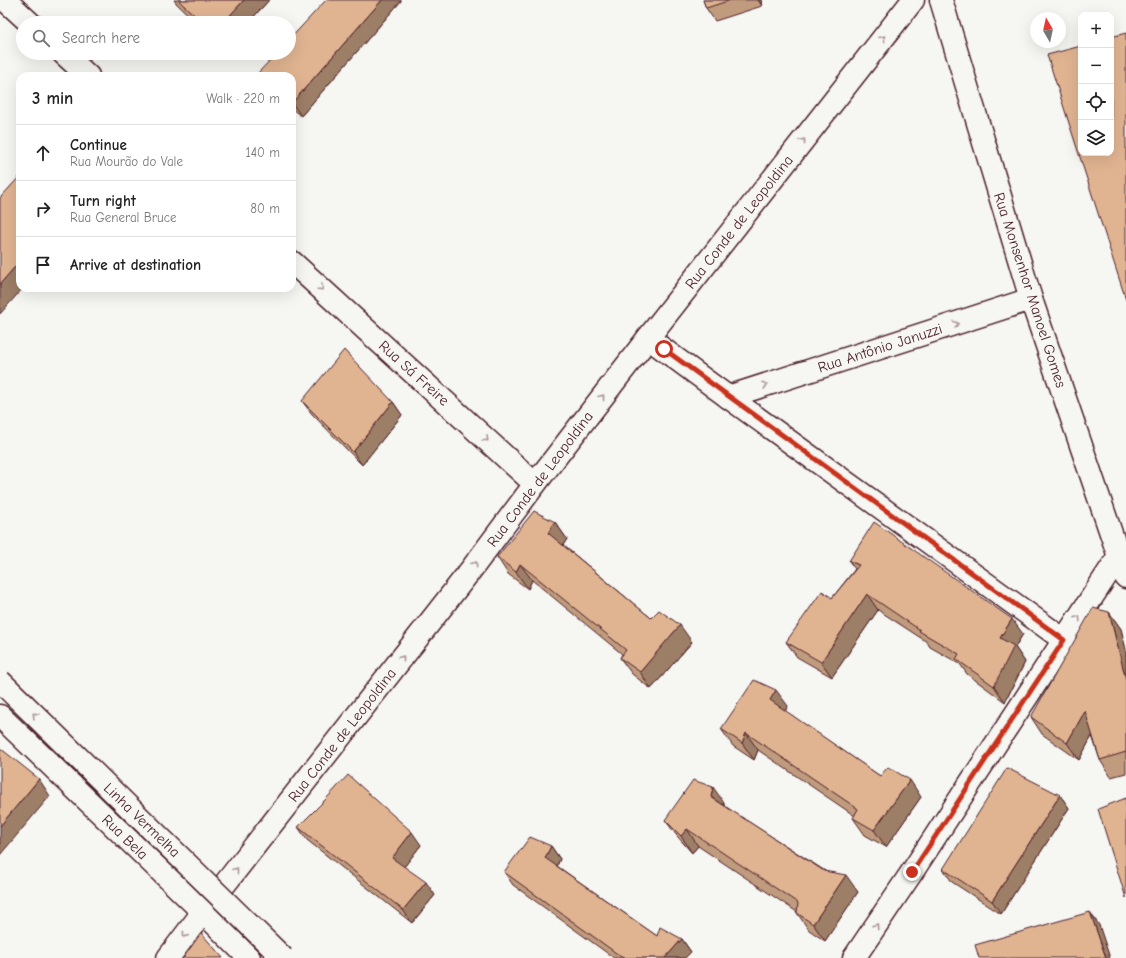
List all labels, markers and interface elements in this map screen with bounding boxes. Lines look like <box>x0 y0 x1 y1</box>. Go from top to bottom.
north arrow <box>1030 12 1066 48</box>
map controls <box>1078 12 1114 156</box>
button: + <box>1078 12 1114 48</box>
search box <box>16 16 296 60</box>
icon: search <box>30 27 52 49</box>
text: Search here <box>62 29 140 47</box>
one-way arrow <box>879 36 886 43</box>
button: − <box>1078 48 1114 84</box>
button: locate <box>1078 84 1114 120</box>
text: 3 min <box>32 89 73 108</box>
text: Walk · 220 m <box>206 91 280 106</box>
button: layers <box>1078 120 1114 156</box>
text: Continue <box>70 136 127 154</box>
one-way arrow <box>798 138 805 145</box>
icon: ahead <box>32 142 54 164</box>
text: 140 m <box>246 145 280 160</box>
street label: Rua Conde de Leopoldina <box>681 151 797 293</box>
text: Rua Mourão do Vale <box>70 154 183 169</box>
street label: Rua Monsenhor Manoel Gomes <box>990 190 1070 390</box>
text: Turn right <box>70 192 136 210</box>
icon: right <box>32 198 54 220</box>
text: 80 m <box>250 201 280 216</box>
text: Rua General Bruce <box>70 210 176 225</box>
icon: arrive <box>32 254 54 276</box>
text: Arrive at destination <box>70 256 201 274</box>
one-way arrow <box>316 283 324 291</box>
street label: Rua Antônio Januzzi <box>816 319 944 377</box>
one-way arrow <box>952 320 959 329</box>
street label: Rua Sá Freire <box>375 337 453 410</box>
route start <box>655 340 673 358</box>
one-way arrow <box>762 381 769 390</box>
one-way arrow <box>597 395 604 402</box>
street label: Rua Conde de Leopoldina <box>483 408 597 550</box>
one-way arrow <box>481 434 489 441</box>
one-way arrow <box>470 562 477 569</box>
one-way arrow <box>1073 615 1081 622</box>
one-way arrow <box>397 655 404 662</box>
street label: Rua Conde de Leopoldina <box>284 664 400 806</box>
one-way arrow <box>32 712 40 720</box>
street label: Linha Vermelha <box>100 779 184 861</box>
street label: Rua Bela <box>98 811 152 863</box>
route end <box>903 863 921 881</box>
one-way arrow <box>231 868 238 875</box>
one-way arrow <box>871 923 878 930</box>
one-way arrow <box>183 931 190 938</box>

